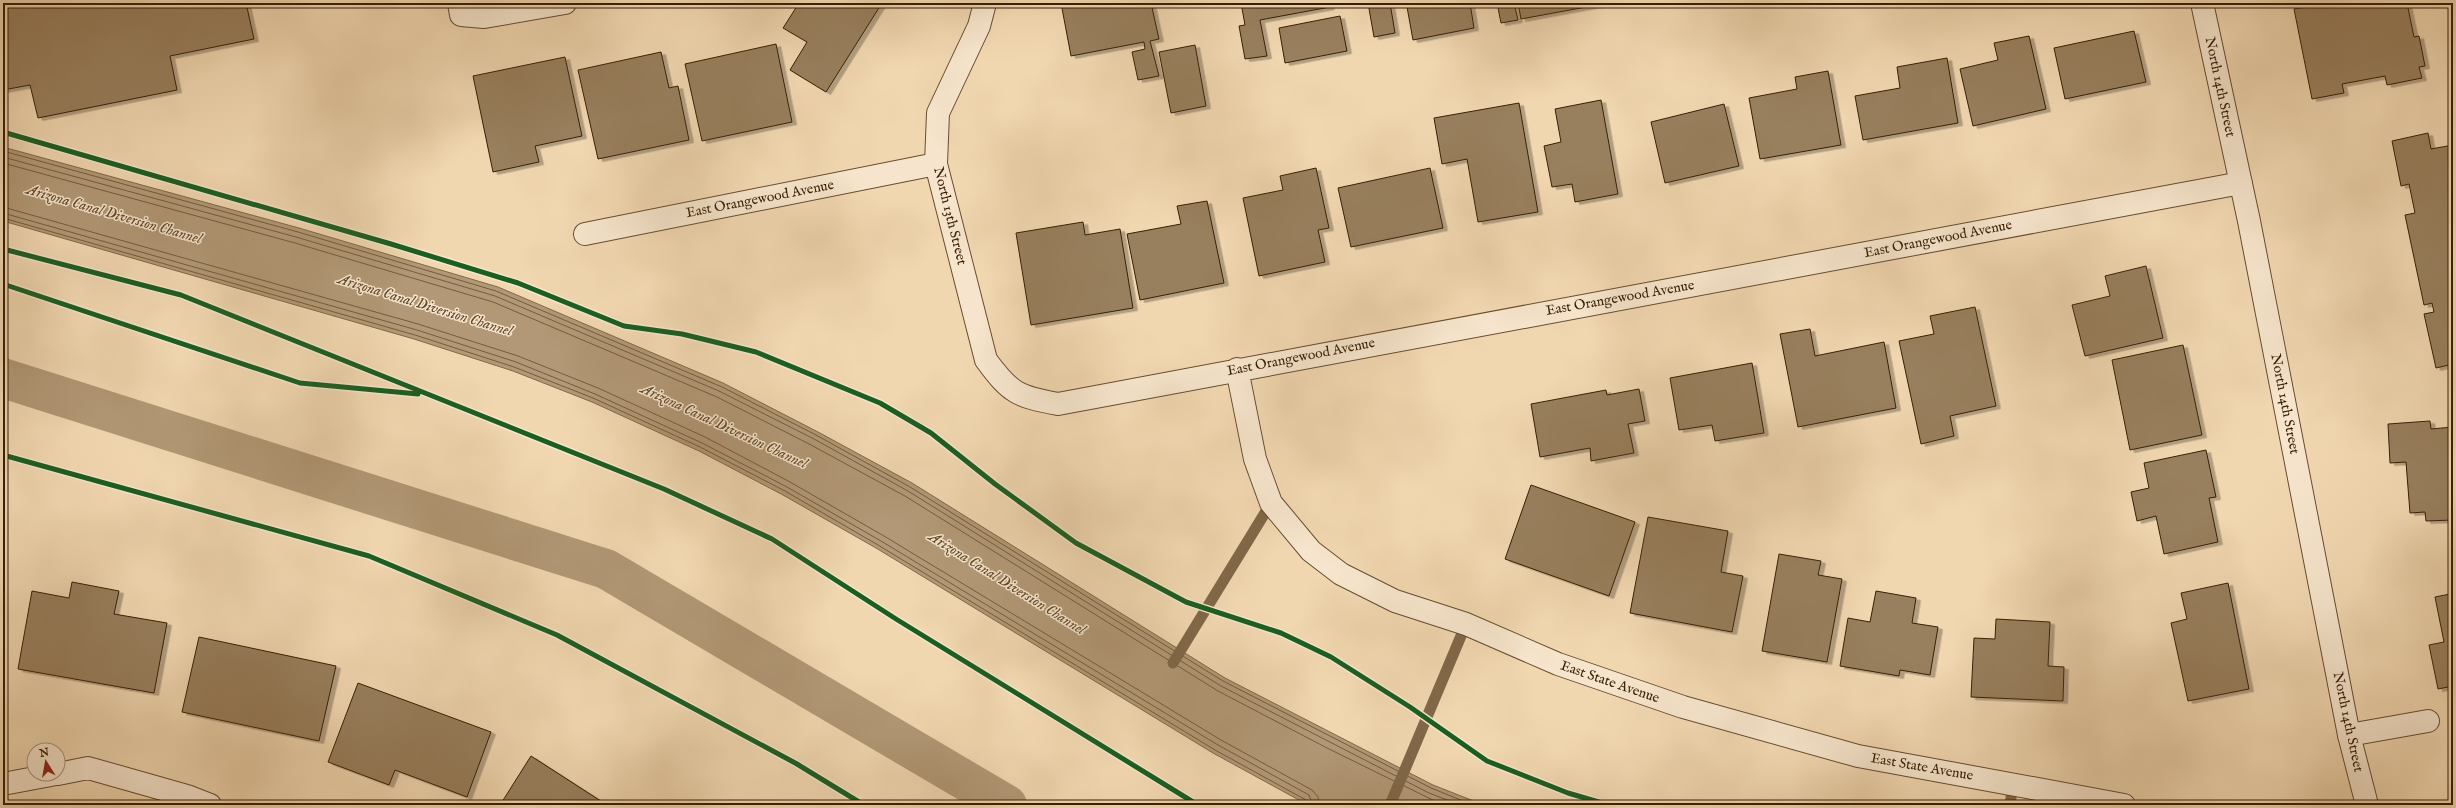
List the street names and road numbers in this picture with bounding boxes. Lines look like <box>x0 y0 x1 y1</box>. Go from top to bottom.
street label: North 14th Street <box>2201 35 2239 139</box>
street label: North 13th Street <box>929 165 971 267</box>
street label: East Orangewood Avenue <box>685 176 836 222</box>
street label: East Orangewood Avenue <box>1863 216 2014 262</box>
street label: East Orangewood Avenue <box>1544 276 1696 320</box>
street label: East Orangewood Avenue <box>1226 334 1377 380</box>
street label: North 14th Street <box>2266 352 2304 456</box>
street label: East State Avenue <box>1558 657 1662 708</box>
street label: North 14th Street <box>2329 670 2367 774</box>
street label: East State Avenue <box>1869 749 1975 785</box>

